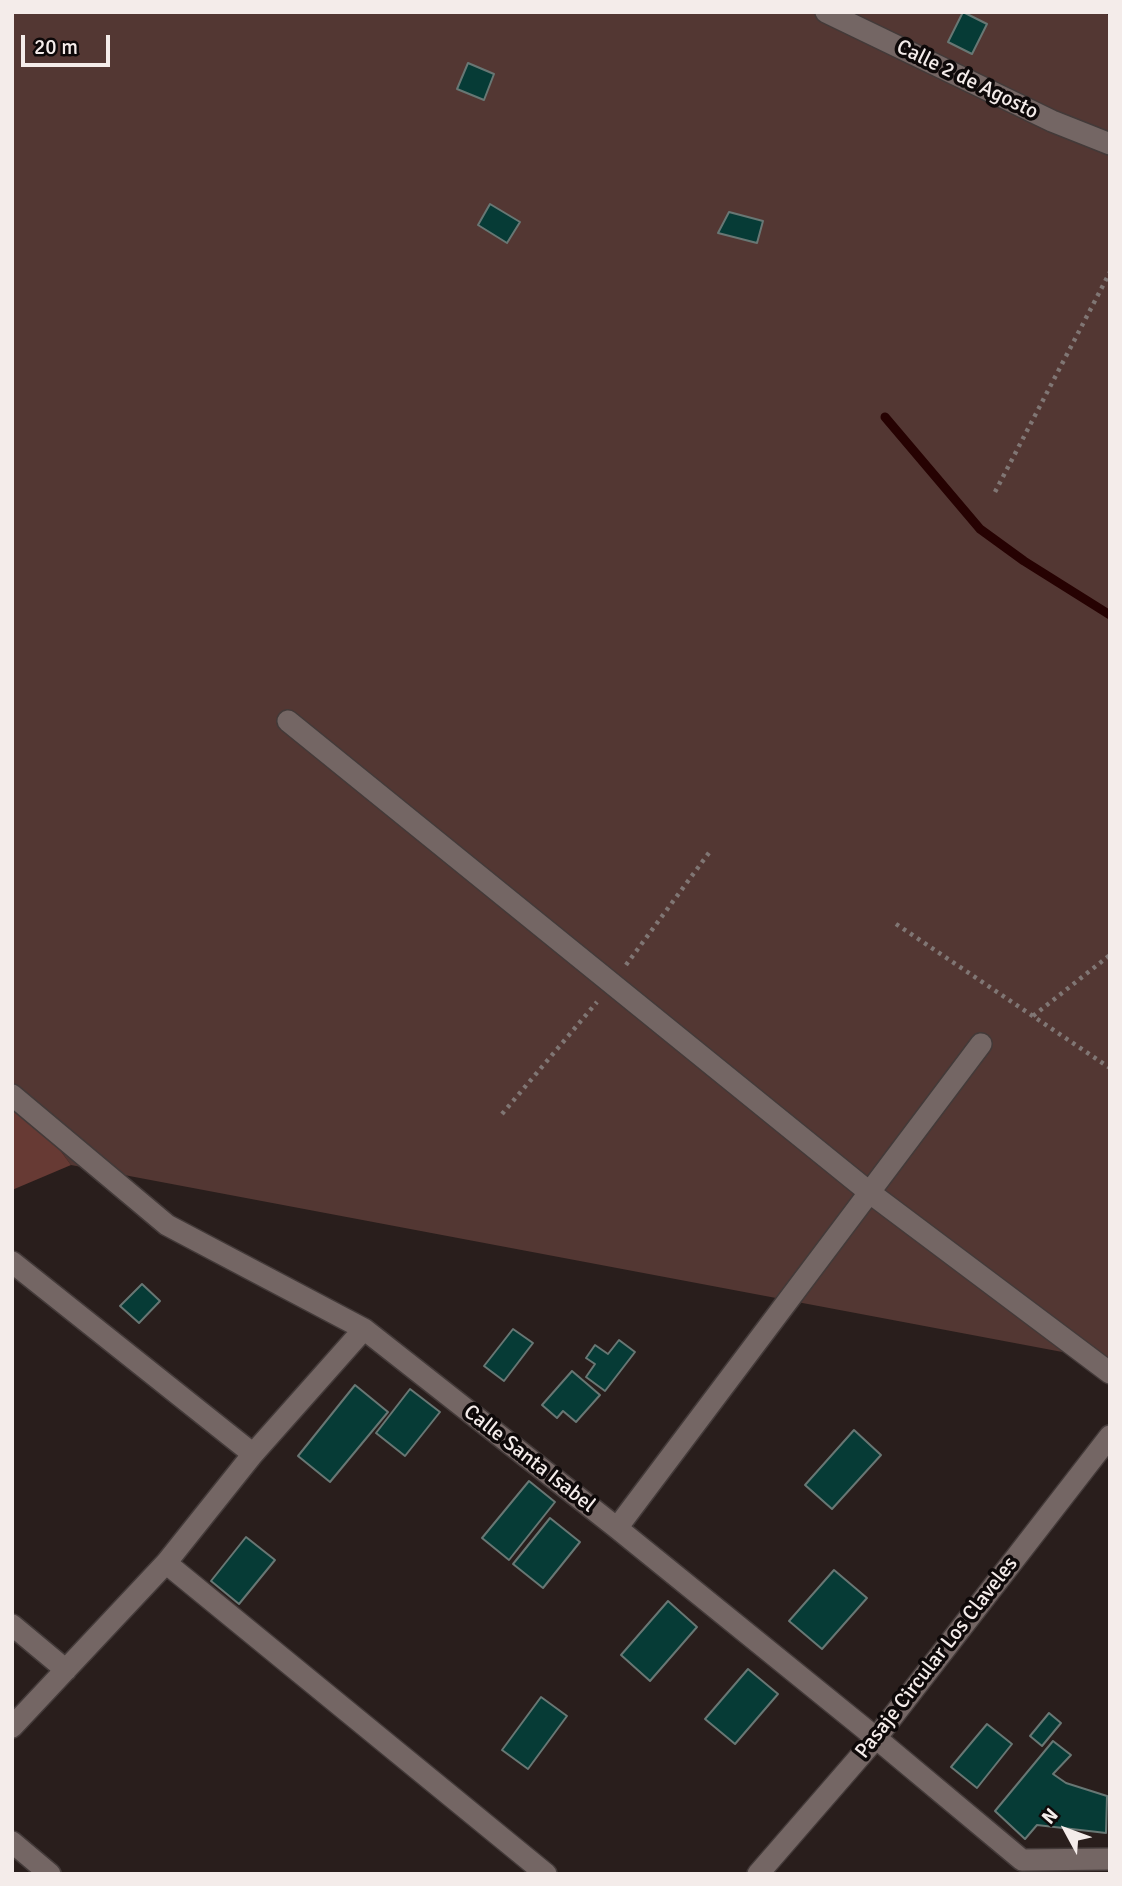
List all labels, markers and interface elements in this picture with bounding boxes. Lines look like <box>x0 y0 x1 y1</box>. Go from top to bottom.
scale bar <box>24 21 114 65</box>
text: 20 m <box>34 34 78 60</box>
street label: Calle 2 de Agosto <box>892 35 1042 125</box>
street label: Calle Santa Isabel <box>458 1400 600 1518</box>
street label: Pasaje Circular Los Claveles <box>850 1552 1024 1764</box>
north arrow <box>1031 1795 1101 1865</box>
text: N <box>1037 1803 1064 1829</box>

